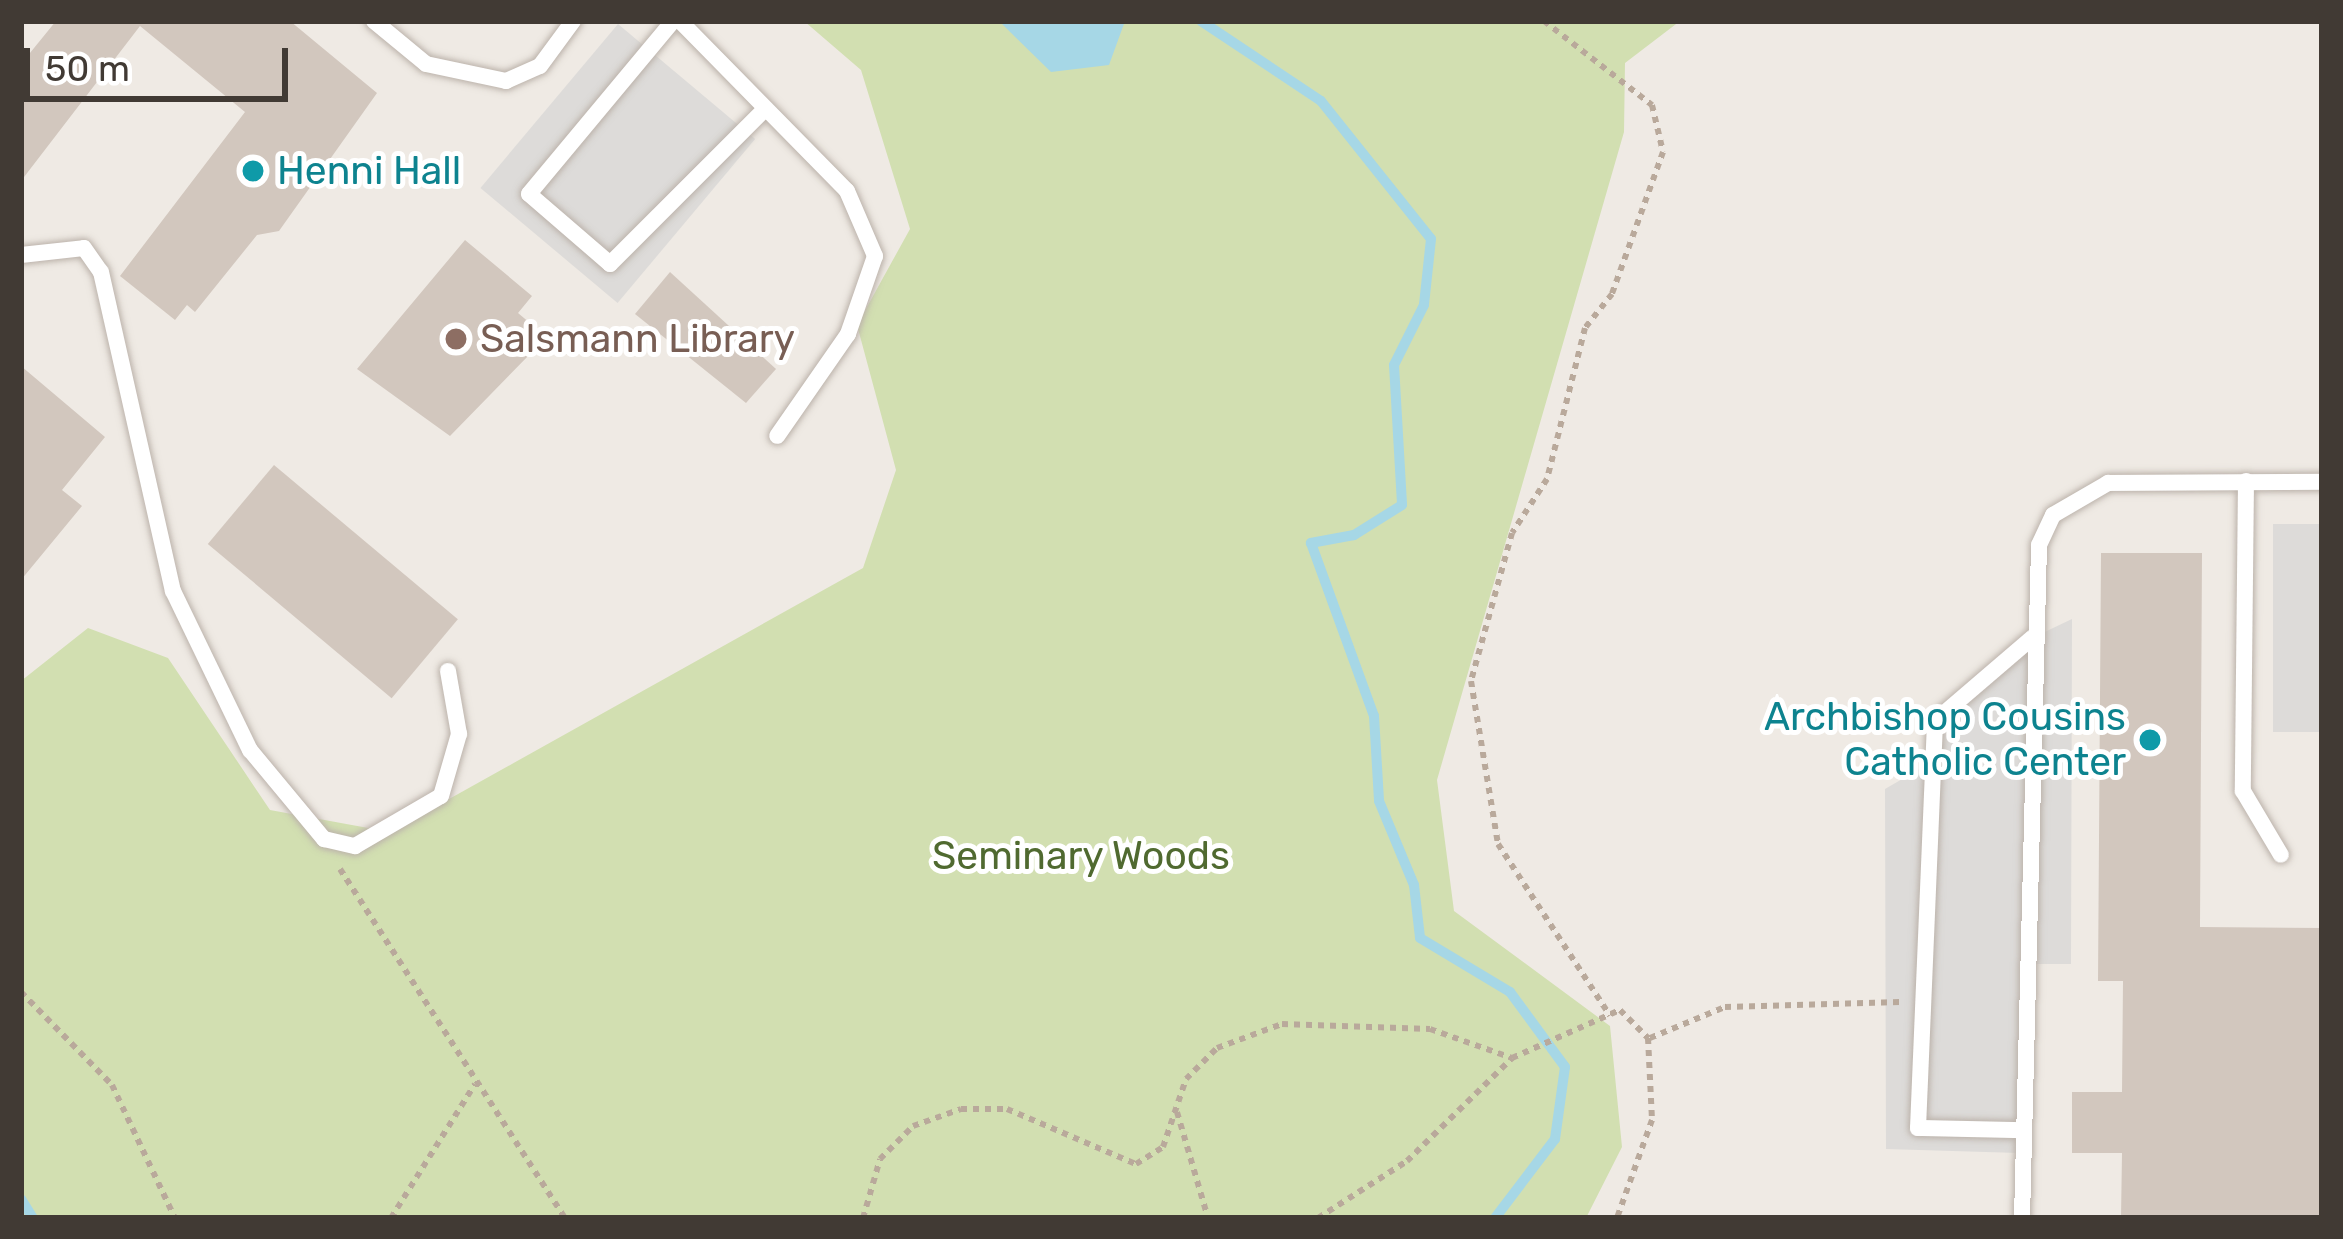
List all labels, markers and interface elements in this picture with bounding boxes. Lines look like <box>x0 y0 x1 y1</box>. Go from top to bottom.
scale bar <box>30 24 294 98</box>
text: 50 m <box>45 47 130 90</box>
place label: Henni Hall <box>277 148 461 194</box>
marker: Henni Hall <box>240 158 266 184</box>
place label: Salsmann Library <box>480 316 795 362</box>
marker: Salsmann Library <box>443 326 469 352</box>
place label: Archbishop Cousins Catholic Center <box>1764 695 2126 786</box>
marker: Archbishop Cousins Catholic Center <box>2137 727 2163 753</box>
park label: Seminary Woods <box>931 833 1231 879</box>

